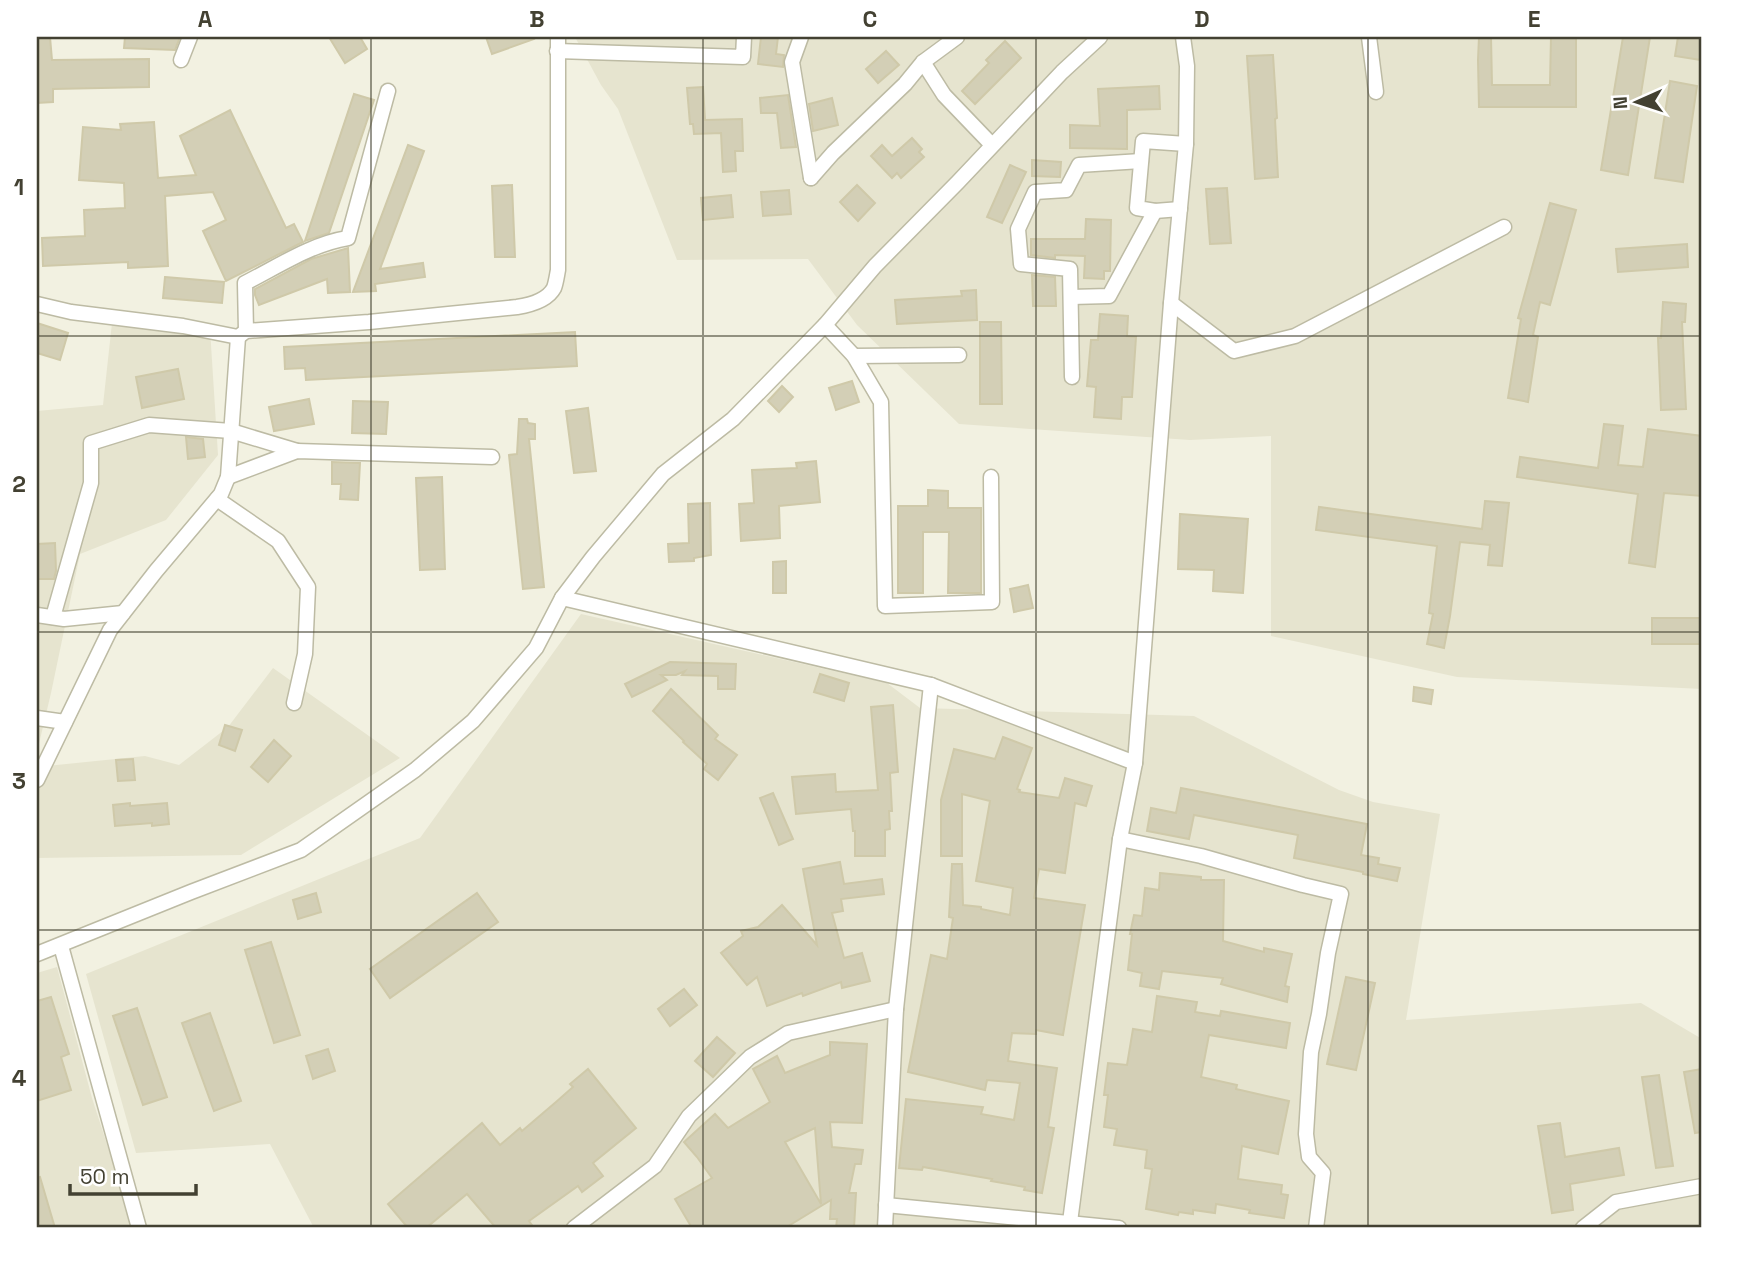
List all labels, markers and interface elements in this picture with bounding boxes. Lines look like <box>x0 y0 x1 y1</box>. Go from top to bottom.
text: A <box>198 4 213 34</box>
text: B <box>529 4 545 34</box>
text: C <box>863 4 877 34</box>
text: D <box>1194 4 1210 34</box>
text: E <box>1528 4 1540 34</box>
north arrow <box>1602 66 1672 136</box>
text: N <box>1608 96 1633 110</box>
text: 1 <box>14 172 24 202</box>
text: 2 <box>12 469 26 499</box>
text: 3 <box>12 766 26 796</box>
text: 4 <box>12 1063 27 1093</box>
scale bar <box>70 1153 196 1197</box>
text: 50 m <box>80 1163 130 1190</box>

